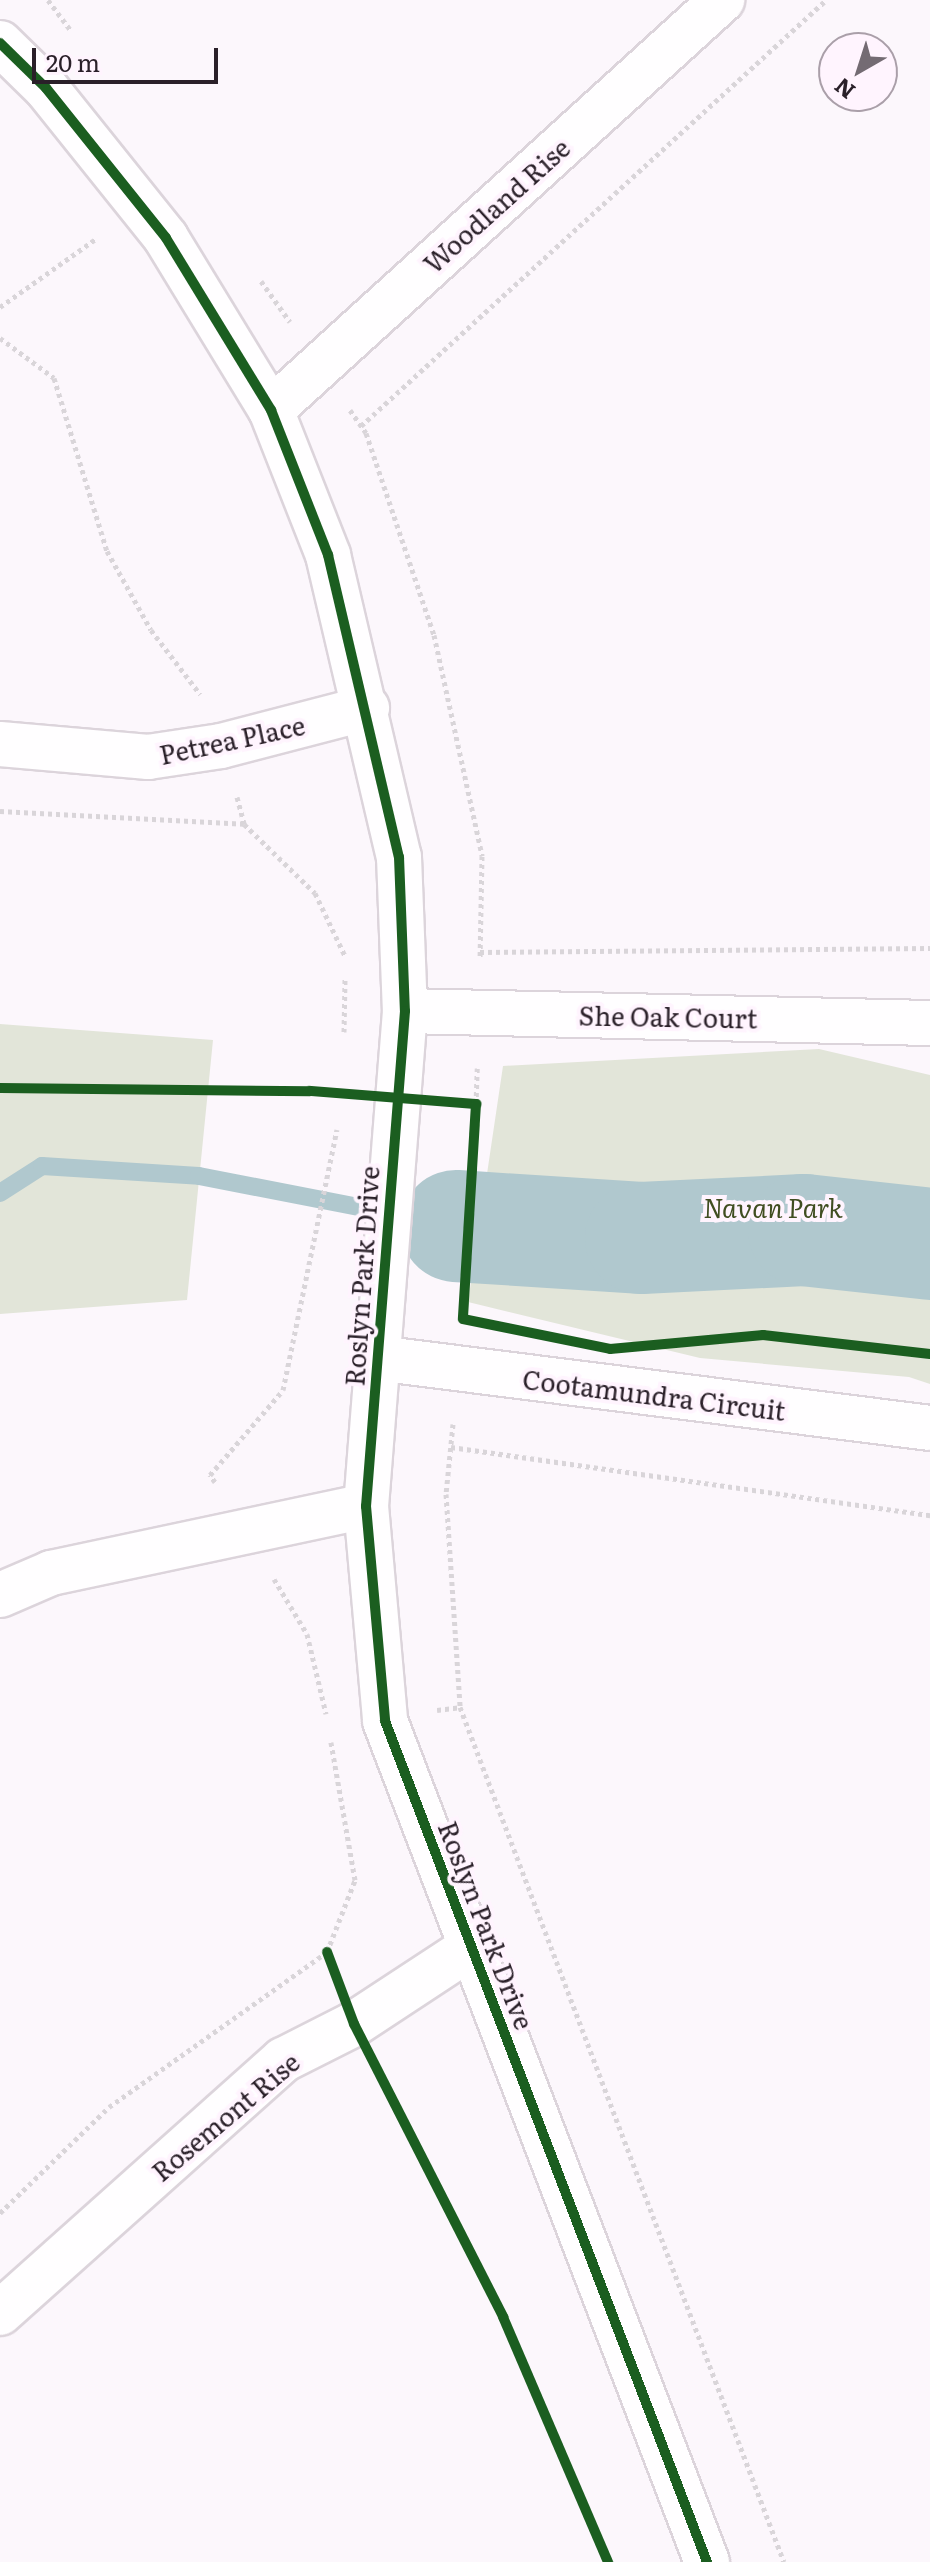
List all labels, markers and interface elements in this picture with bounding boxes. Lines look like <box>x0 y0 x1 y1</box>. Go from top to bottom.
scale bar <box>36 32 222 82</box>
north arrow <box>818 32 898 112</box>
text: 20 m <box>46 44 100 79</box>
text: N <box>826 71 861 108</box>
street label: Woodland Rise <box>417 131 575 279</box>
street label: Petrea Place <box>156 708 308 770</box>
street label: She Oak Court <box>578 999 758 1033</box>
street label: Roslyn Park Drive <box>338 1165 384 1387</box>
park label: Navan Park <box>703 1191 843 1223</box>
street label: Cootamundra Circuit <box>521 1362 787 1426</box>
street label: Roslyn Park Drive <box>433 1817 541 2033</box>
street label: Rosemont Rise <box>145 2045 305 2187</box>

